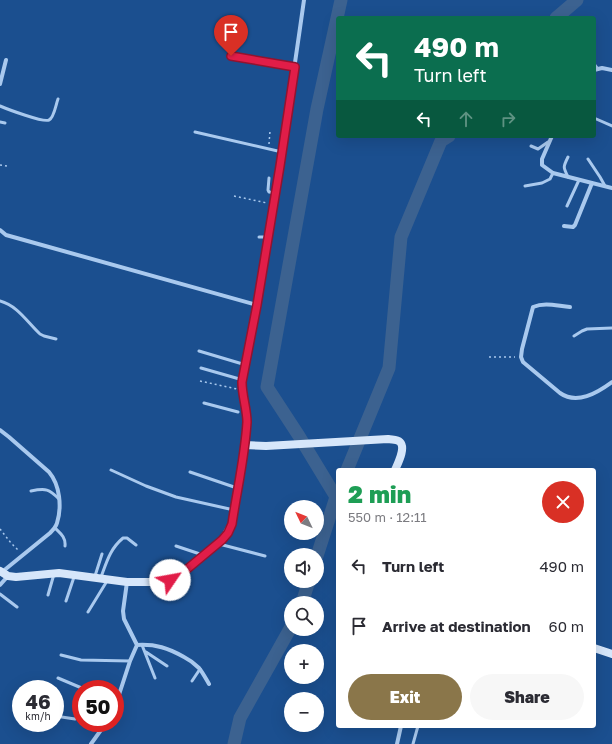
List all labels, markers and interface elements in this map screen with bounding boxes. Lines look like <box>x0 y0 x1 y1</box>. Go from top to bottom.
pin <box>214 15 248 56</box>
icon: arrive <box>220 21 242 43</box>
text: 490 m <box>414 30 499 63</box>
icon: left <box>348 32 400 84</box>
text: Turn left <box>414 64 487 86</box>
icon: left <box>413 108 435 130</box>
icon: ahead <box>455 108 477 130</box>
icon: right <box>497 108 519 130</box>
text: 2 min <box>348 479 411 508</box>
button: close <box>542 481 584 523</box>
north arrow <box>284 500 324 540</box>
map controls <box>284 500 324 732</box>
text: 550 m · 12:11 <box>348 509 427 525</box>
button: sound <box>284 548 324 588</box>
icon: left <box>348 555 370 577</box>
text: Turn left <box>382 557 444 575</box>
text: 490 m <box>539 557 584 575</box>
position arrow <box>149 559 191 601</box>
button: search <box>284 596 324 636</box>
icon: arrive <box>348 615 370 637</box>
text: Arrive at destination <box>382 617 531 635</box>
text: 60 m <box>549 617 584 635</box>
button: + <box>284 644 324 684</box>
button: Exit <box>348 674 462 720</box>
button: Share <box>470 674 584 720</box>
speed limit sign: 50 <box>72 680 124 732</box>
text: 46 <box>25 689 51 713</box>
button: − <box>284 692 324 732</box>
text: km/h <box>25 710 51 722</box>

